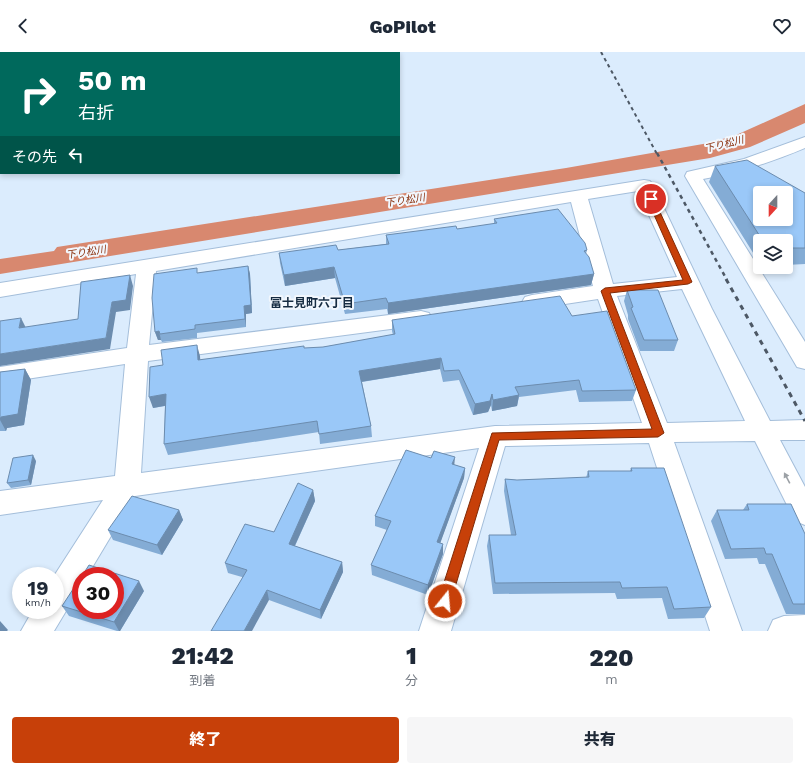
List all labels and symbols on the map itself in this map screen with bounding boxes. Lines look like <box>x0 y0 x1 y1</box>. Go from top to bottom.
water label: 下り松川 <box>703 134 746 154</box>
pin <box>634 182 668 216</box>
north arrow <box>753 186 793 226</box>
water label: 下り松川 <box>384 191 427 209</box>
water label: 下り松川 <box>65 243 108 261</box>
district label: 富士見町六丁目 <box>270 296 354 310</box>
one-way arrow <box>783 472 790 484</box>
speed limit sign: 30 <box>72 567 124 619</box>
position arrow <box>424 580 466 622</box>

